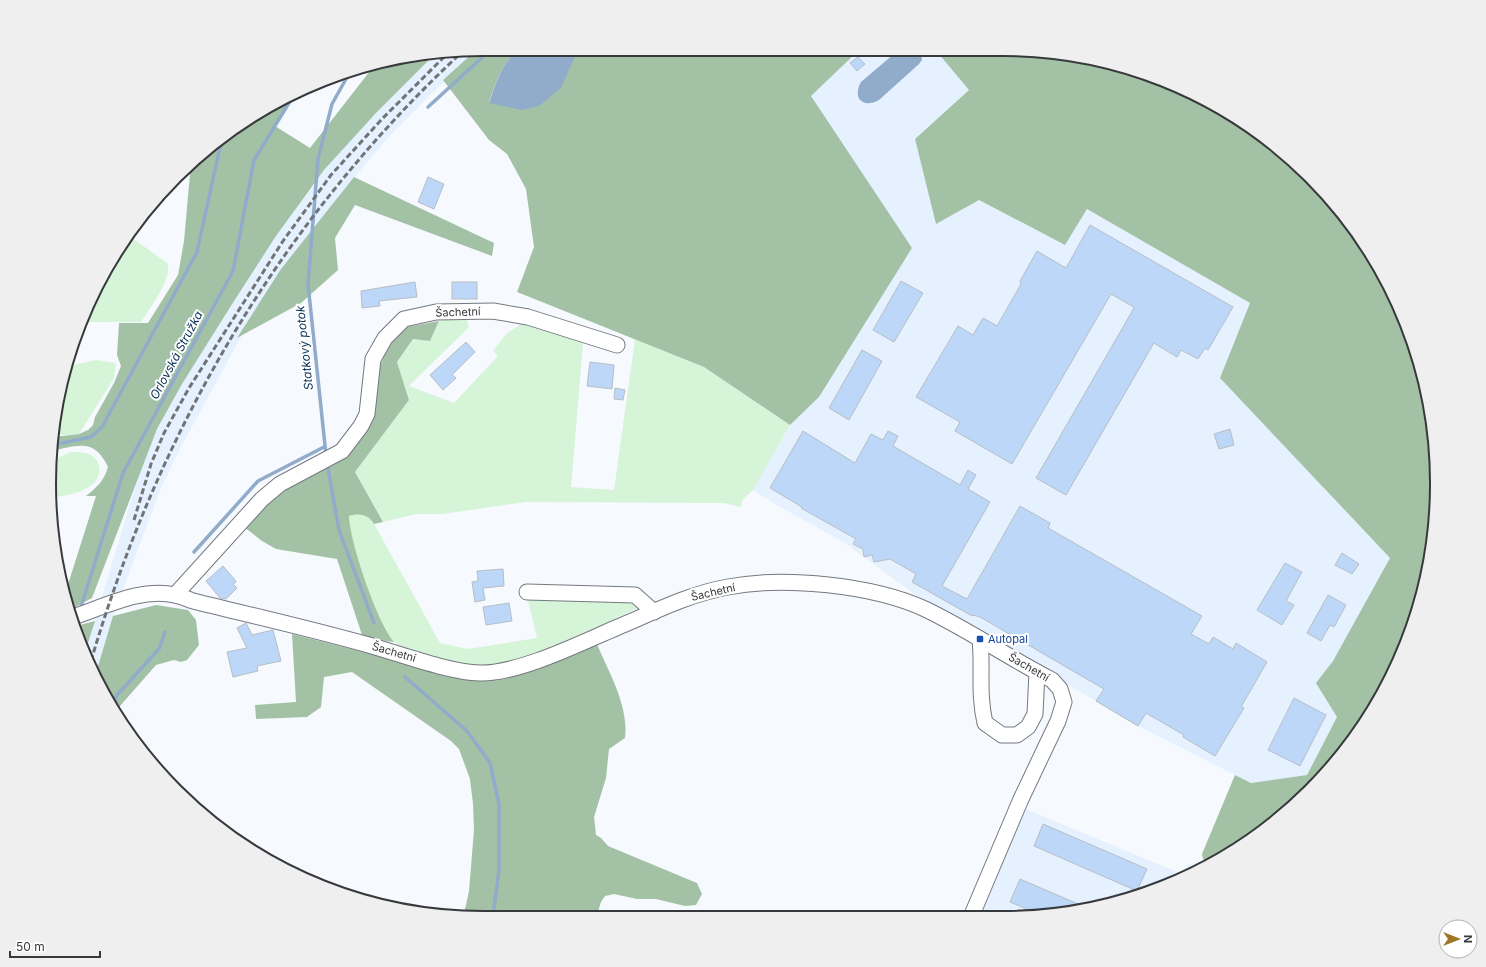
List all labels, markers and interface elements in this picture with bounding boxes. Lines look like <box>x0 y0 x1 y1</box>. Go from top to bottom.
water label: Statkový potok <box>292 304 316 391</box>
street label: Šachetní <box>435 304 481 320</box>
water label: Orlovská Stružka <box>146 308 206 402</box>
street label: Šachetní <box>689 580 737 604</box>
place label: Autopal <box>988 632 1028 646</box>
marker: Autopal <box>975 634 985 644</box>
street label: Šachetní <box>370 639 418 665</box>
street label: Šachetní <box>1006 650 1052 685</box>
north arrow <box>1438 919 1478 959</box>
scale bar <box>10 933 100 959</box>
text: N <box>1461 935 1475 943</box>
text: 50 m <box>16 939 45 954</box>

